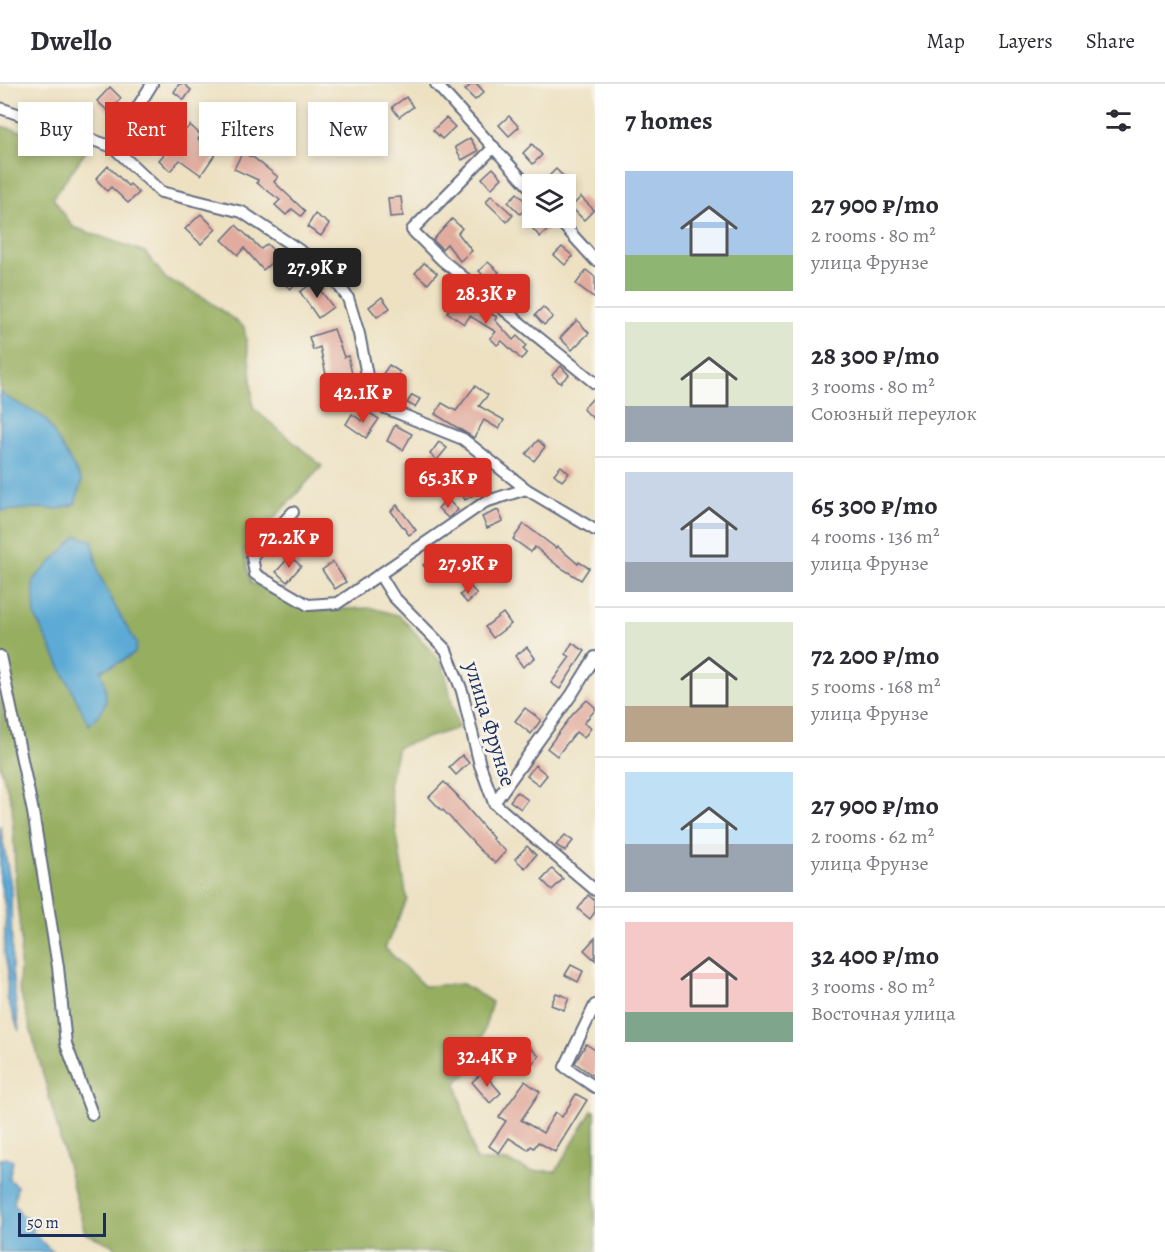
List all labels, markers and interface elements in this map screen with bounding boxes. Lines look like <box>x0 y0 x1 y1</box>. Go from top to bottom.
text: Dwello <box>30 22 112 60</box>
text: Map <box>926 27 965 55</box>
text: Layers <box>998 27 1053 55</box>
text: Share <box>1086 27 1135 55</box>
chip: Buy <box>18 102 93 156</box>
chip: Rent <box>105 102 187 156</box>
chip: Filters <box>199 102 296 156</box>
chip: New <box>308 102 388 156</box>
text: 7 homes <box>625 103 713 138</box>
icon: filters <box>1102 104 1135 137</box>
map controls <box>522 174 576 228</box>
button: layers <box>522 174 576 228</box>
text: 27 900 ₽/mo <box>811 187 939 222</box>
icon: home <box>673 195 745 267</box>
text: 2 rooms · 80 m² <box>811 222 936 249</box>
pin: 27.9K ₽ <box>262 248 372 299</box>
text: улица Фрунзе <box>811 249 929 276</box>
text: 27.9K ₽ <box>287 254 347 281</box>
pin: 28.3K ₽ <box>431 274 541 325</box>
text: 28.3K ₽ <box>456 280 516 307</box>
text: 28 300 ₽/mo <box>811 338 939 373</box>
icon: home <box>673 346 745 418</box>
pin: 42.1K ₽ <box>308 373 418 424</box>
text: 3 rooms · 80 m² <box>811 373 935 400</box>
text: 42.1K ₽ <box>334 379 392 406</box>
text: Союзный переулок <box>811 400 977 427</box>
pin: 65.3K ₽ <box>393 458 503 509</box>
text: 65.3K ₽ <box>419 464 477 491</box>
text: 65 300 ₽/mo <box>811 488 938 523</box>
icon: home <box>673 496 745 568</box>
pin: 72.2K ₽ <box>234 518 344 569</box>
text: 4 rooms · 136 m² <box>811 523 940 550</box>
text: 72.2K ₽ <box>259 524 319 551</box>
pin: 27.9K ₽ <box>413 544 523 595</box>
text: 27.9K ₽ <box>438 550 498 577</box>
text: улица Фрунзе <box>811 550 929 577</box>
text: 72 200 ₽/mo <box>811 638 939 673</box>
icon: home <box>673 646 745 718</box>
street label: улица Фрунзе <box>456 657 523 790</box>
text: 5 rooms · 168 m² <box>811 673 940 700</box>
text: улица Фрунзе <box>811 700 929 727</box>
text: 27 900 ₽/mo <box>811 788 939 823</box>
icon: home <box>673 796 745 868</box>
text: 2 rooms · 62 m² <box>811 823 934 850</box>
text: улица Фрунзе <box>811 850 929 877</box>
text: 32 400 ₽/mo <box>811 938 939 973</box>
icon: home <box>673 946 745 1018</box>
text: 3 rooms · 80 m² <box>811 973 935 1000</box>
text: Восточная улица <box>811 1000 956 1027</box>
pin: 32.4K ₽ <box>432 1037 542 1088</box>
text: 32.4K ₽ <box>457 1043 517 1070</box>
scale bar <box>18 1210 106 1238</box>
text: 50 m <box>27 1212 59 1234</box>

